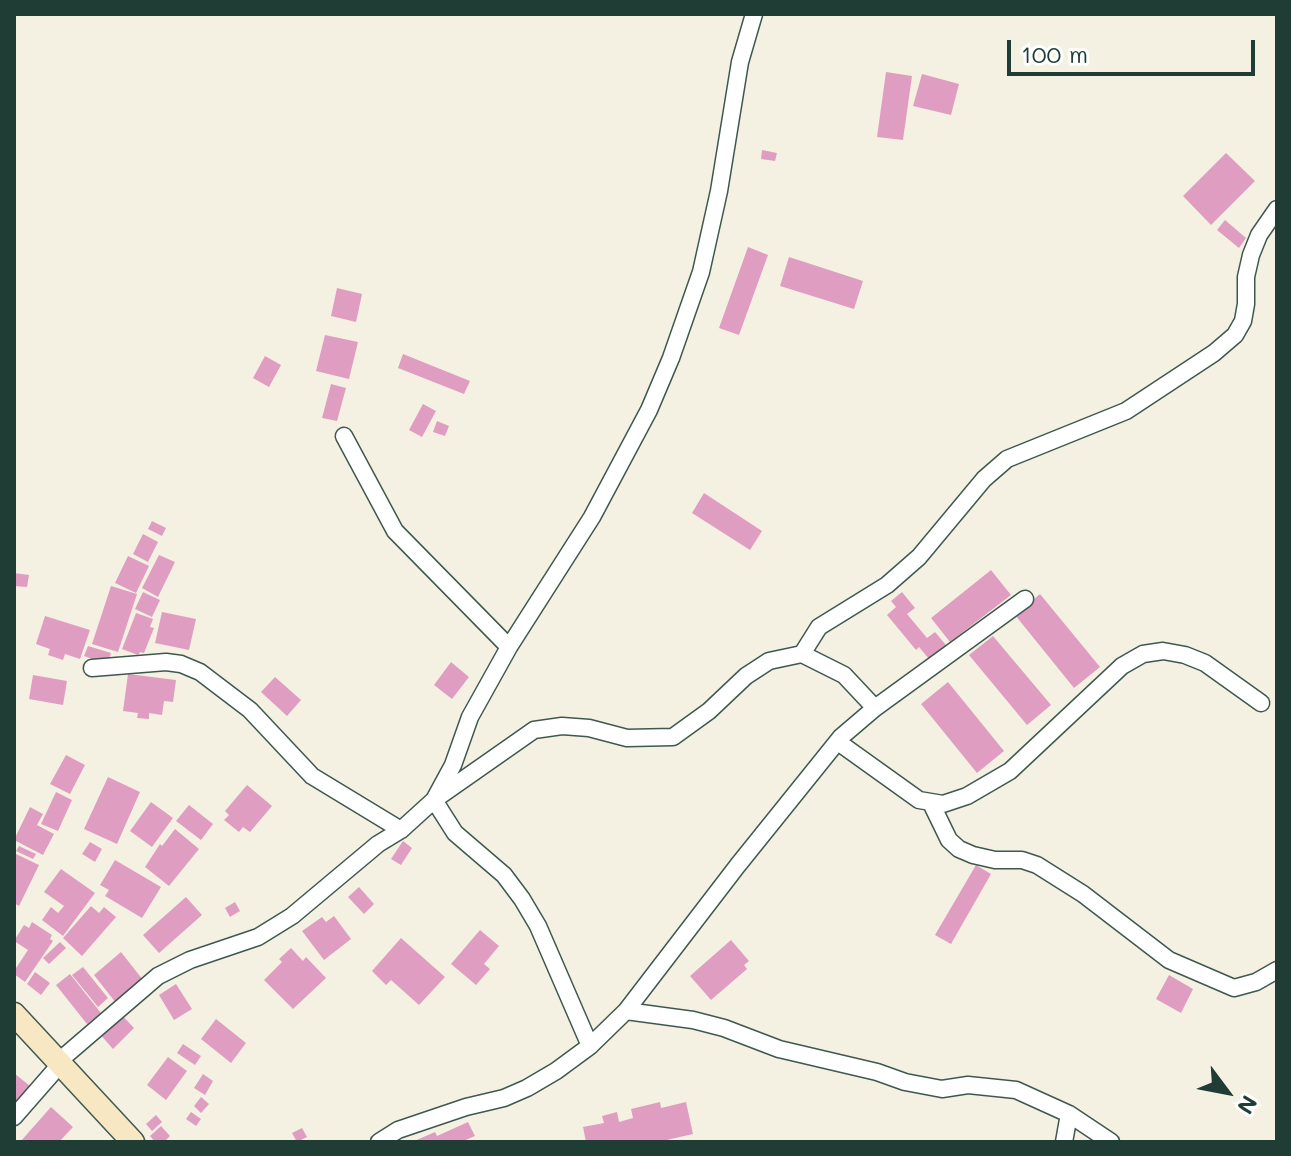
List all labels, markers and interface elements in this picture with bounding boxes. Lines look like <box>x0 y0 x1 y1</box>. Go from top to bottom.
scale bar <box>1011 24 1259 74</box>
text: 100 m <box>1021 38 1088 69</box>
north arrow <box>1187 1052 1267 1132</box>
text: N <box>1231 1090 1265 1120</box>

